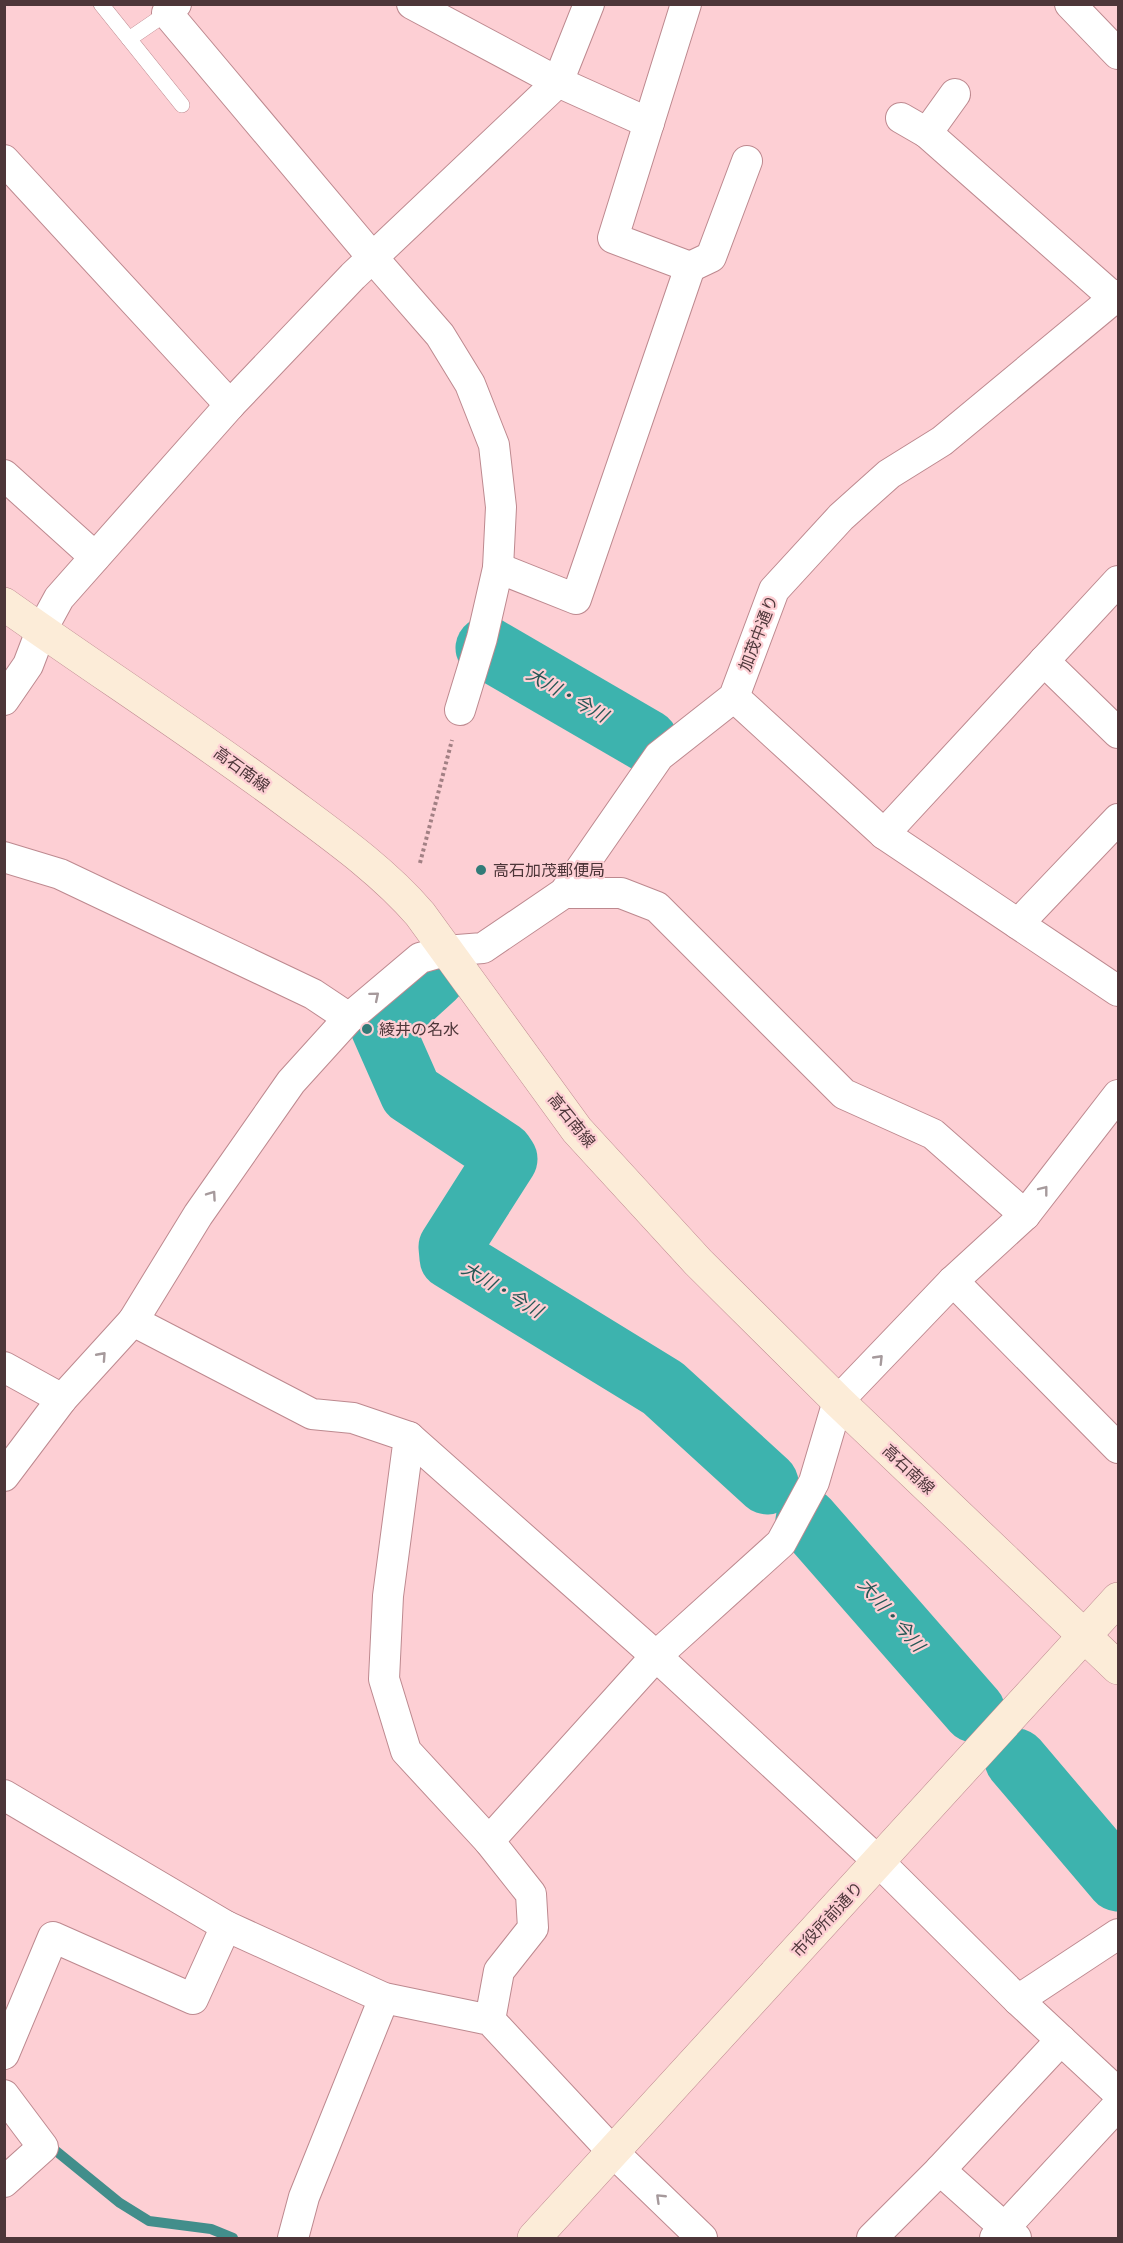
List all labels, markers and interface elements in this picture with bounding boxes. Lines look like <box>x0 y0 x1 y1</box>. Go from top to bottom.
street label: 加茂中通り <box>735 592 782 674</box>
water label: 大川・今川 <box>523 663 613 727</box>
street label: 高石南線 <box>210 743 273 796</box>
place label: 高石加茂郵便局 <box>493 861 605 880</box>
marker: 高石加茂郵便局 <box>474 863 488 877</box>
one-way arrow <box>368 993 379 1004</box>
place label: 綾井の名水 <box>379 1020 459 1039</box>
marker: 綾井の名水 <box>360 1022 374 1036</box>
street label: 高石南線 <box>544 1089 599 1151</box>
one-way arrow <box>1037 1185 1048 1196</box>
one-way arrow <box>205 1191 216 1202</box>
water label: 大川・今川 <box>458 1257 548 1323</box>
one-way arrow <box>95 1352 106 1362</box>
one-way arrow <box>872 1355 883 1366</box>
street label: 高石南線 <box>879 1441 939 1498</box>
water label: 大川・今川 <box>854 1574 930 1657</box>
street label: 市役所前通り <box>788 1878 867 1961</box>
one-way arrow <box>656 2194 667 2205</box>

